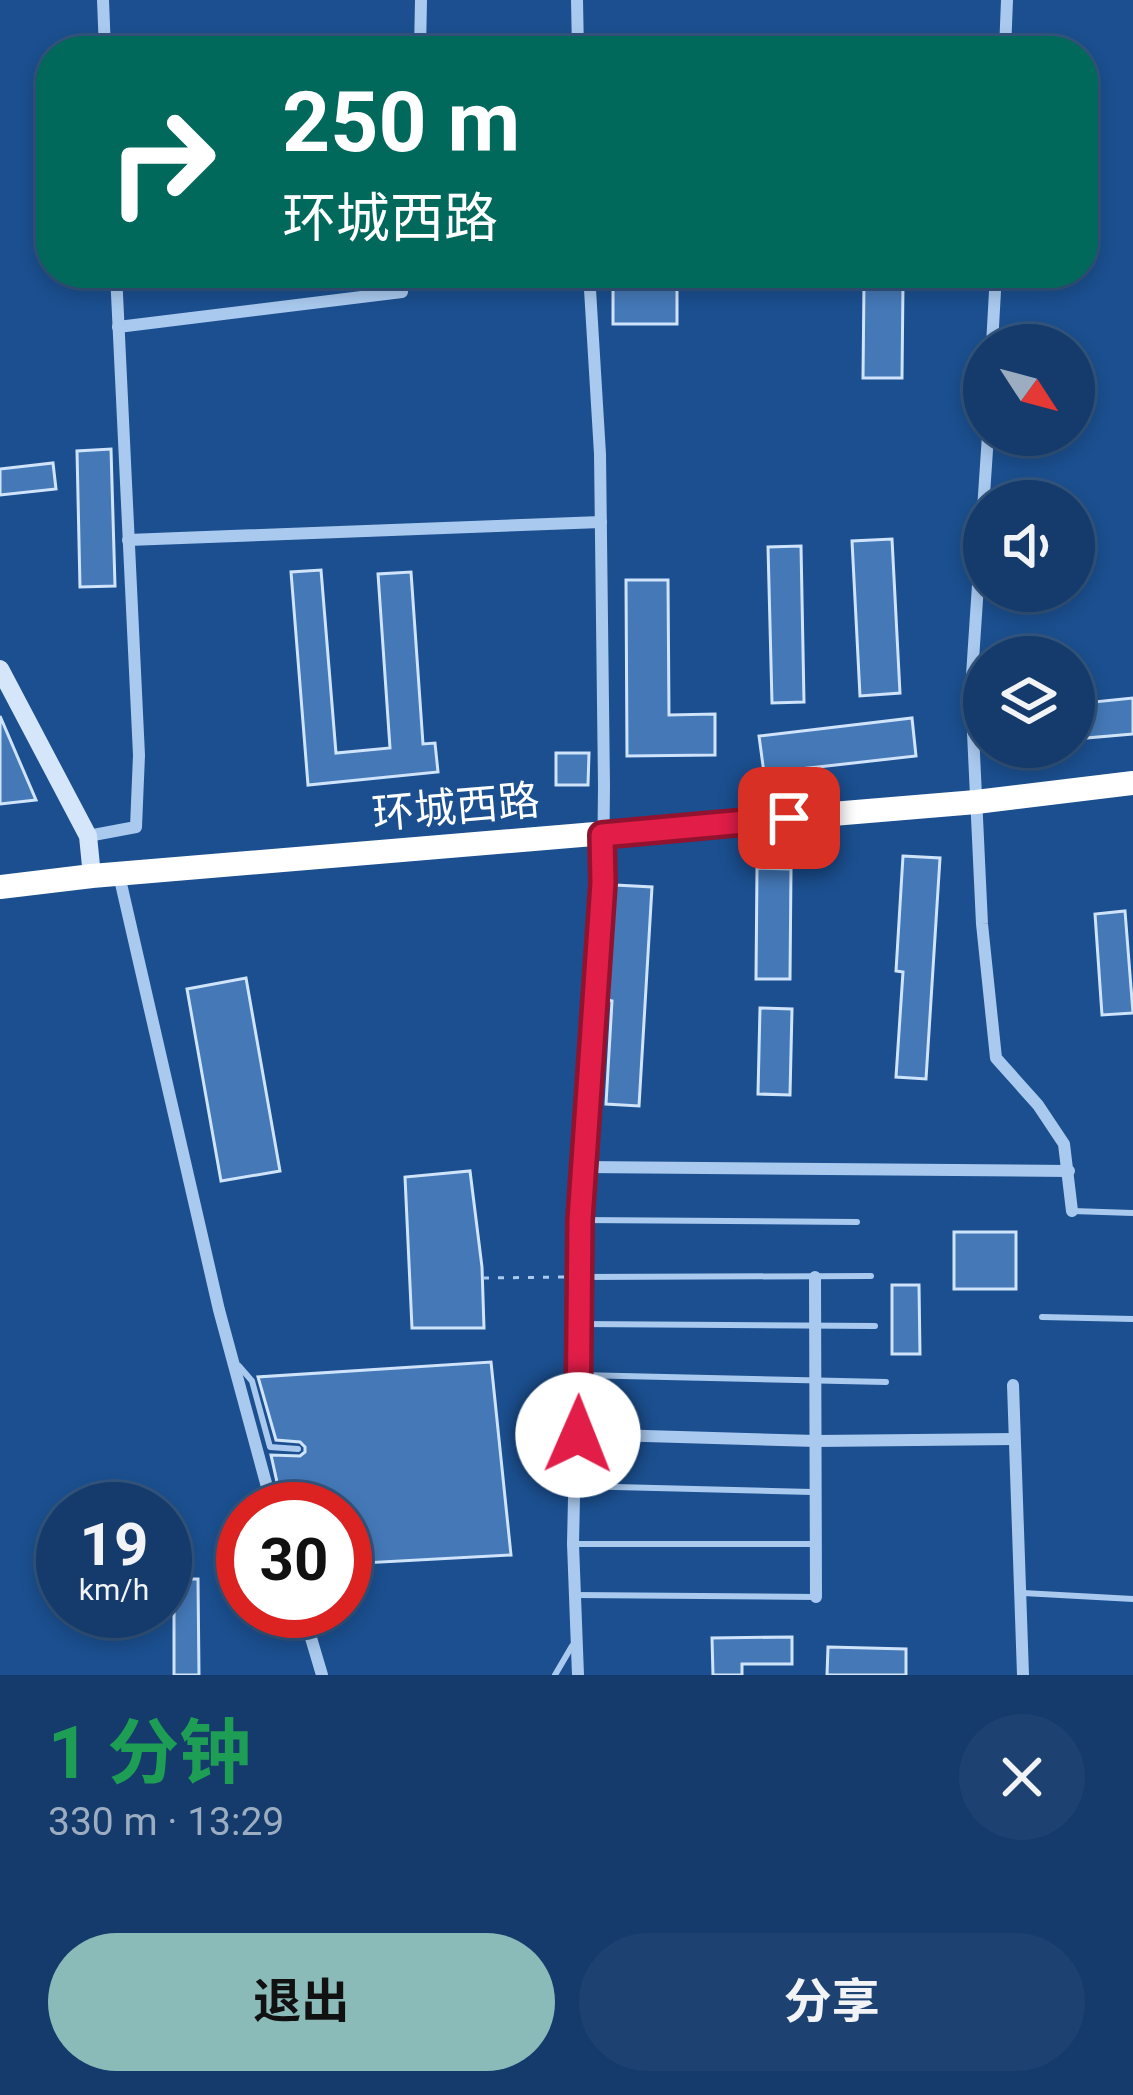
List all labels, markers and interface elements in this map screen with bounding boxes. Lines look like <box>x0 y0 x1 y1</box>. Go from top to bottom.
text: 250 m <box>282 73 520 172</box>
icon: right <box>84 84 240 240</box>
text: 环城西路 <box>282 187 498 250</box>
north arrow <box>963 324 1095 456</box>
map controls <box>963 324 1095 768</box>
button: sound <box>963 480 1095 612</box>
button: layers <box>963 636 1095 768</box>
pin <box>738 767 840 869</box>
street label: 环城西路 <box>370 775 542 839</box>
icon: arrive <box>756 785 822 851</box>
position arrow <box>515 1372 641 1498</box>
speed limit sign: 30 <box>216 1482 372 1638</box>
text: 19 <box>80 1509 148 1580</box>
text: km/h <box>79 1572 149 1607</box>
text: 1 分钟 <box>48 1711 251 1796</box>
button: close <box>959 1714 1085 1840</box>
text: 330 m · 13:29 <box>48 1799 284 1845</box>
button: 退出 <box>48 1933 555 2071</box>
button: 分享 <box>579 1933 1085 2071</box>

